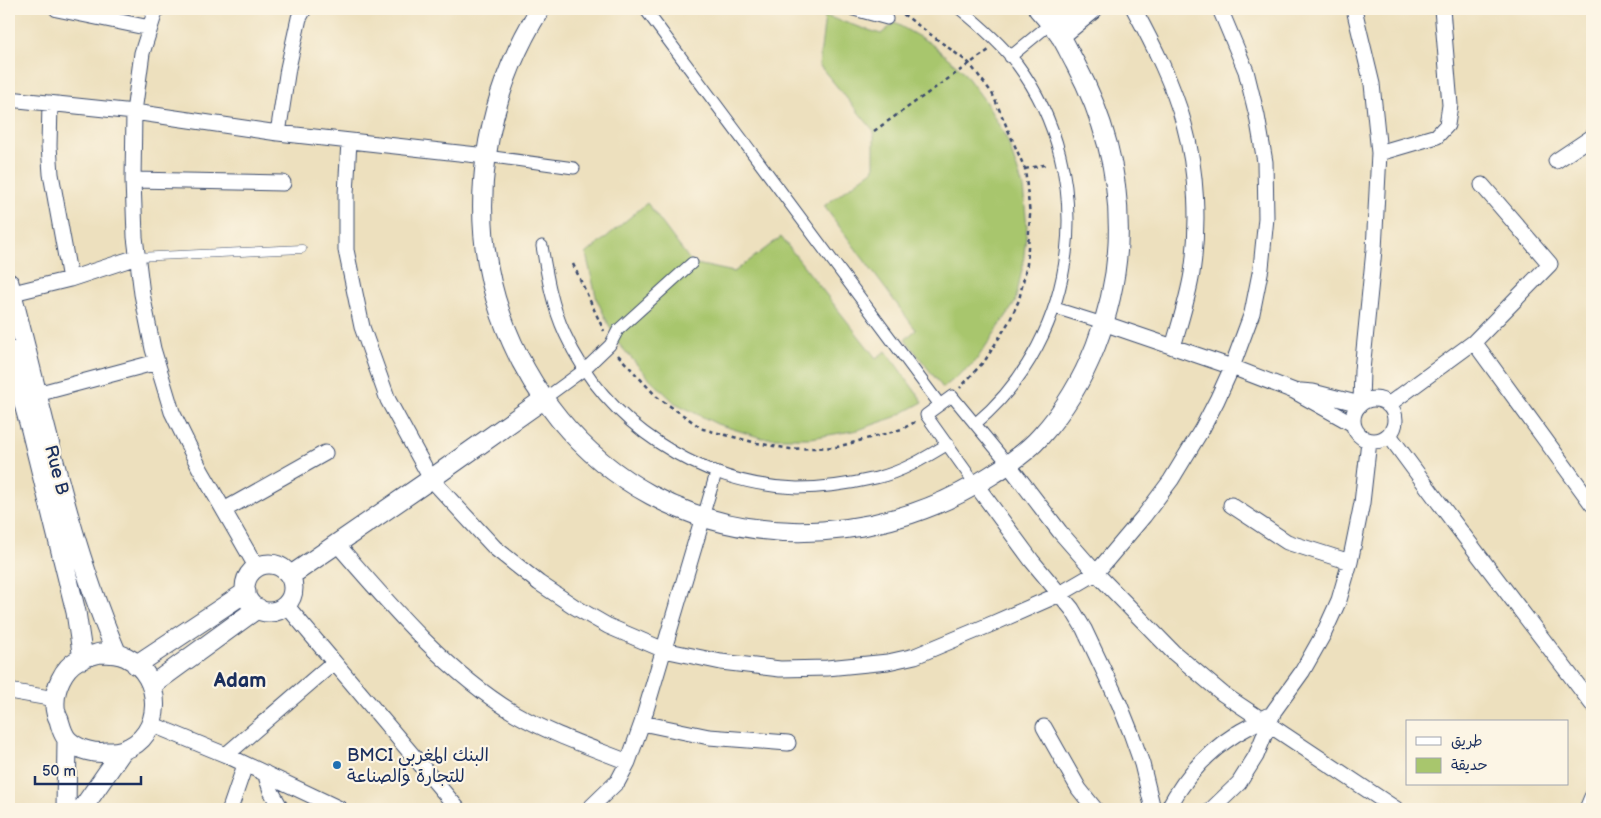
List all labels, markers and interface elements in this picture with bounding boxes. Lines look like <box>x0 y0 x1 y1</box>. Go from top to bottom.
street label: Rue B <box>40 443 73 497</box>
district label: Adam <box>213 669 266 693</box>
legend <box>1406 720 1568 786</box>
text: طريق <box>1451 732 1483 751</box>
place label: BMCI البنك المغربي للتجارة والصناعة <box>347 745 489 787</box>
scale bar <box>35 753 141 785</box>
text: حديقة <box>1451 756 1488 775</box>
marker: BMCI البنك المغربي للتجارة والصناعة <box>331 759 343 771</box>
text: 50 m <box>42 762 76 781</box>

